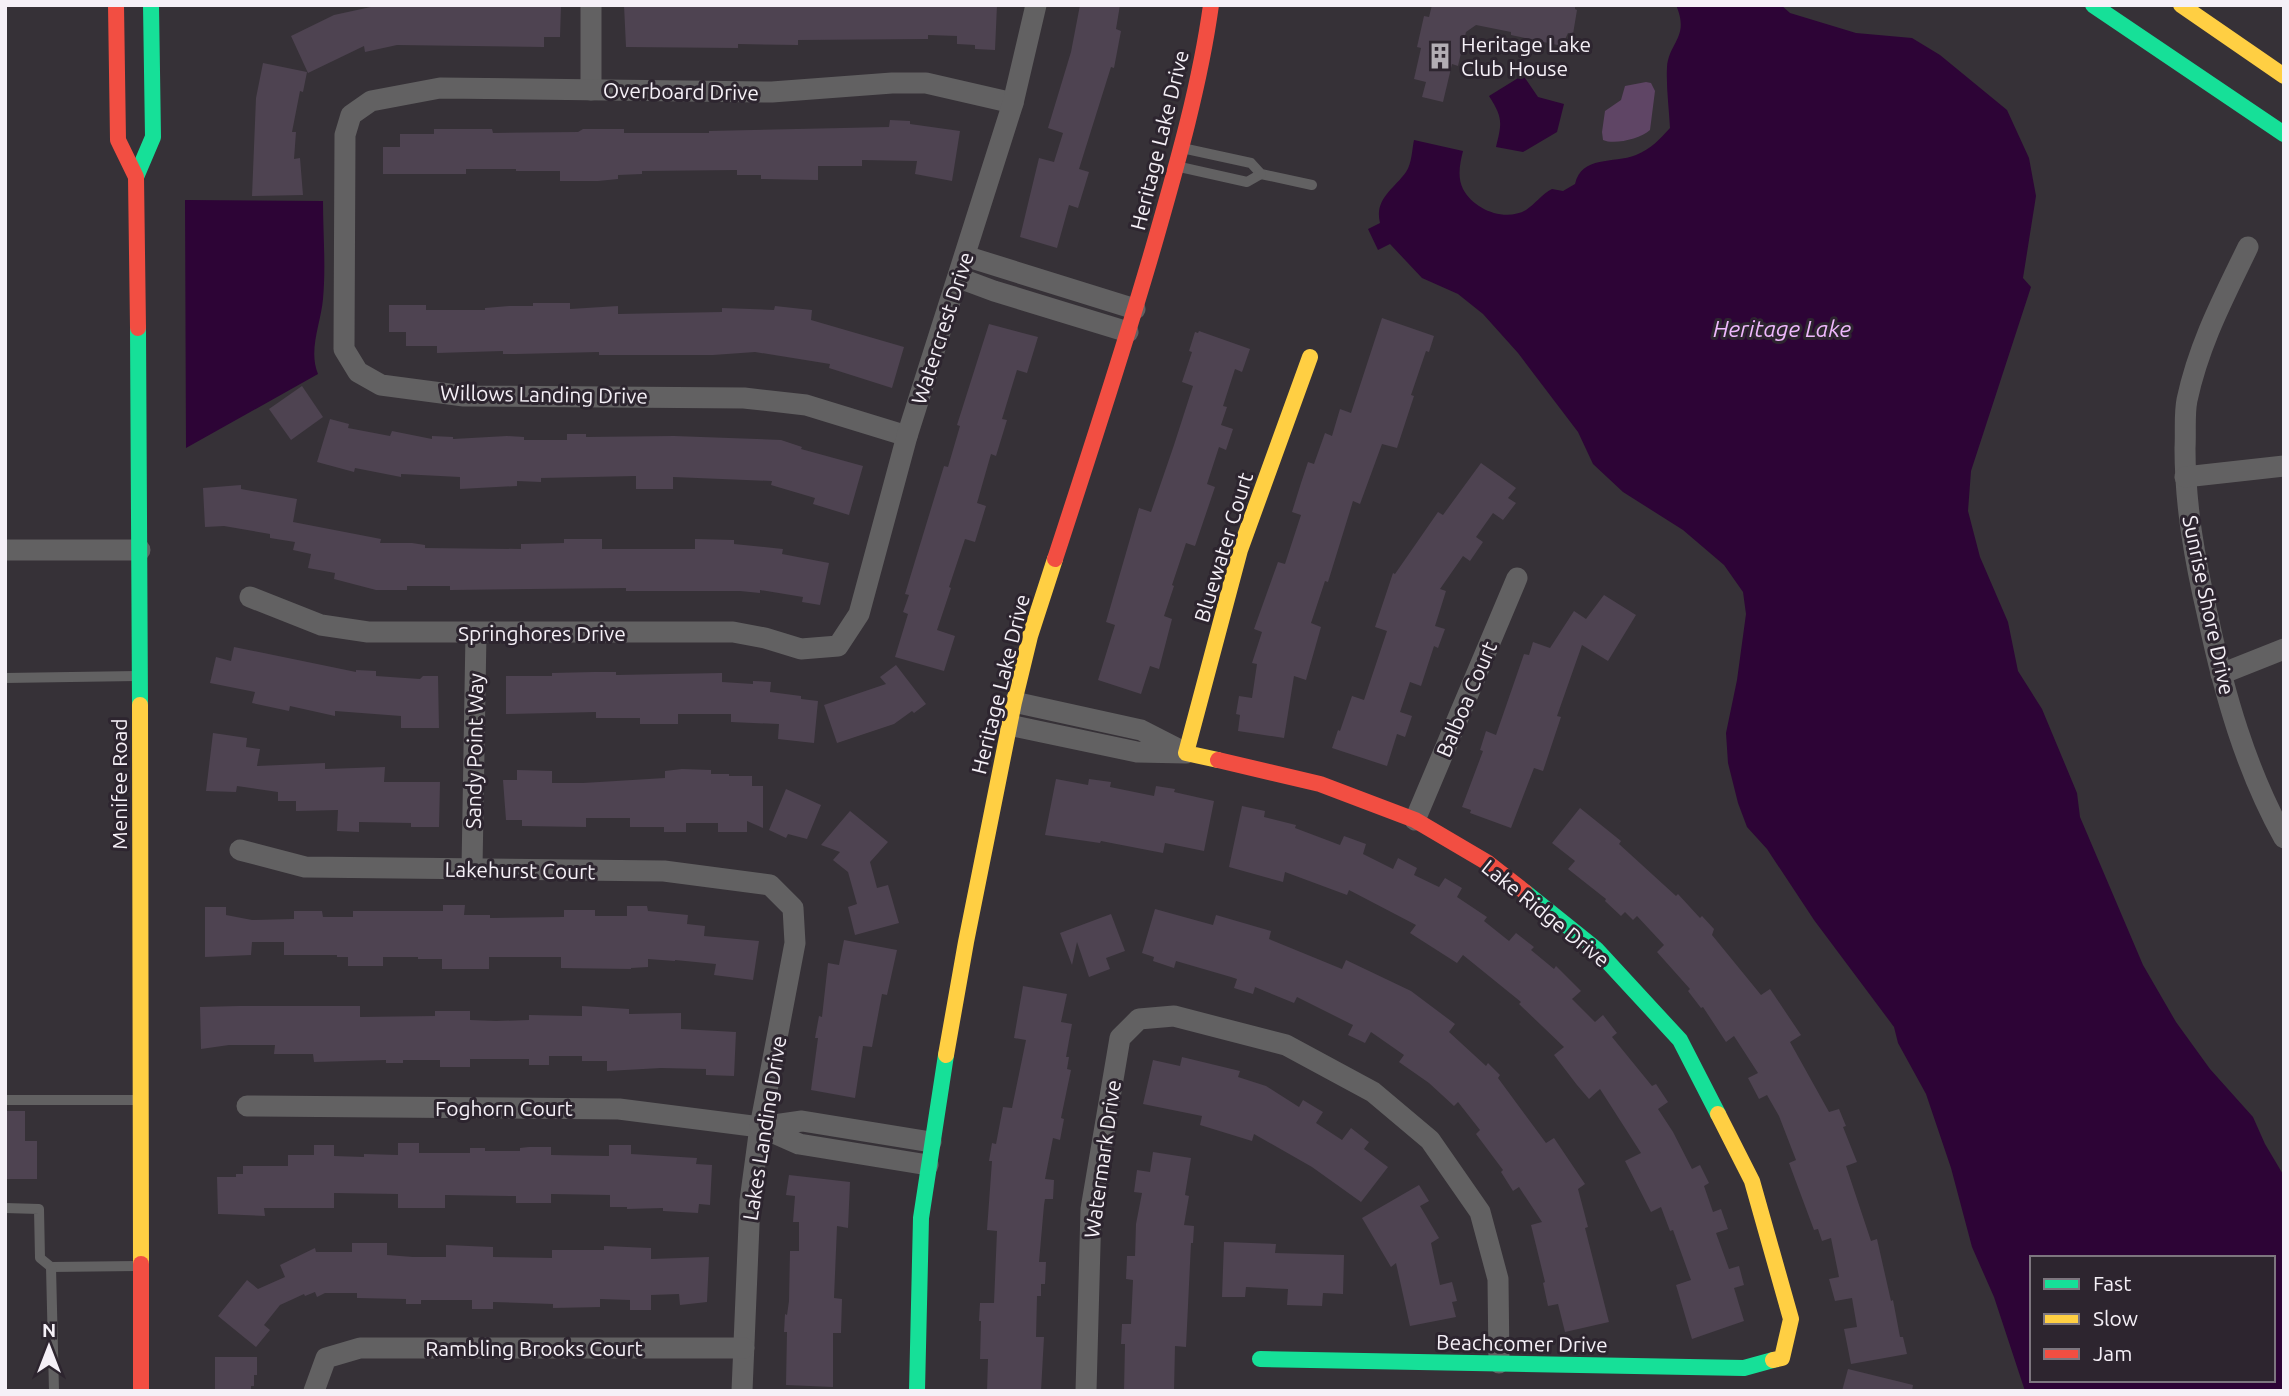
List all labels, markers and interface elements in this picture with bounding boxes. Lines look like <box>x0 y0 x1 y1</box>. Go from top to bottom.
place label: Heritage Lake Club House <box>1461 32 1591 80</box>
building icon: Heritage Lake Club House <box>1425 41 1455 71</box>
street label: Heritage Lake Drive <box>1125 48 1193 232</box>
street label: Overboard Drive <box>603 78 759 104</box>
street label: Watercrest Drive <box>906 249 978 407</box>
water label: Heritage Lake <box>1713 316 1851 341</box>
street label: Willows Landing Drive <box>440 380 648 408</box>
street label: Bluewater Court <box>1189 469 1257 625</box>
street label: Sunrise Shore Drive <box>2178 513 2240 697</box>
street label: Heritage Lake Drive <box>966 592 1034 776</box>
street label: Springhores Drive <box>458 621 626 645</box>
street label: Balboa Court <box>1431 638 1501 760</box>
street label: Sandy Point Way <box>461 673 487 829</box>
street label: Menifee Road <box>107 718 131 850</box>
street label: Lake Ridge Drive <box>1478 854 1614 972</box>
street label: Lakehurst Court <box>444 857 596 883</box>
street label: Lakes Landing Drive <box>738 1034 790 1222</box>
street label: Watermark Drive <box>1079 1078 1125 1240</box>
street label: Foghorn Court <box>435 1096 573 1120</box>
legend <box>2030 1256 2275 1382</box>
text: Fast <box>2093 1271 2131 1295</box>
text: Slow <box>2093 1306 2138 1330</box>
north arrow <box>14 1312 84 1382</box>
text: N <box>42 1319 56 1341</box>
street label: Beachcomer Drive <box>1436 1330 1608 1356</box>
street label: Rambling Brooks Court <box>425 1336 643 1360</box>
text: Jam <box>2093 1341 2132 1365</box>

